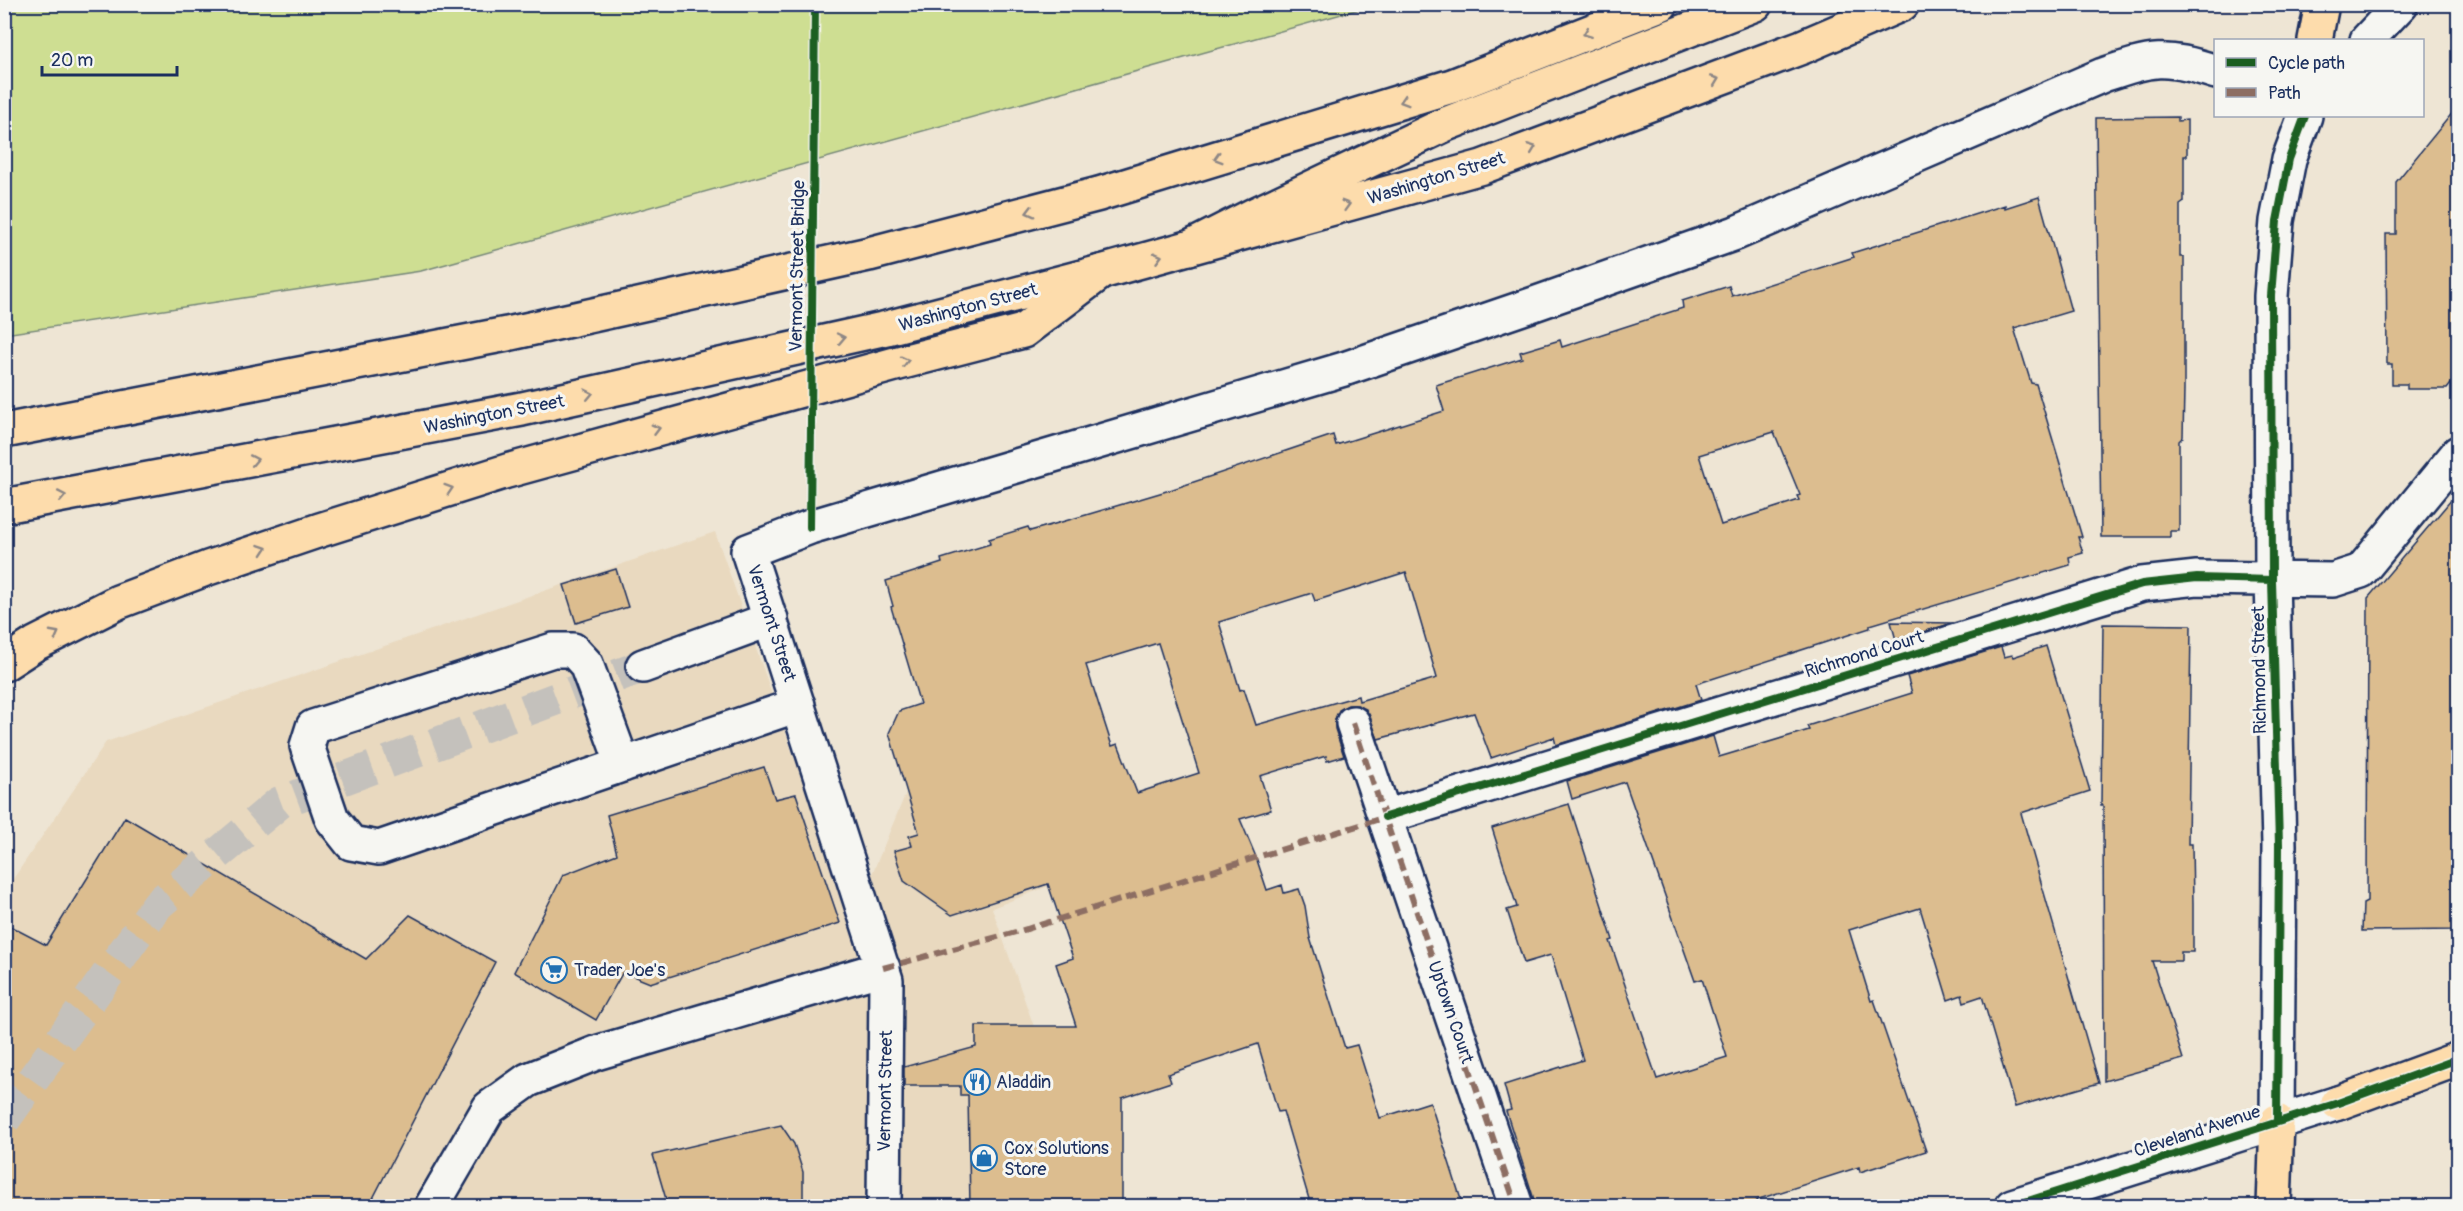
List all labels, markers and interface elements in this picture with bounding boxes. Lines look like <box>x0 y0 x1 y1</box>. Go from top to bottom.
one-way arrow <box>1582 26 1593 39</box>
scale bar <box>42 39 177 77</box>
legend <box>2214 39 2424 117</box>
text: 20 m <box>51 49 93 72</box>
text: Cycle path <box>2268 52 2345 75</box>
one-way arrow <box>1708 75 1719 87</box>
text: Path <box>2268 82 2301 105</box>
one-way arrow <box>1399 94 1410 106</box>
one-way arrow <box>1526 143 1537 156</box>
street label: Washington Street <box>1365 146 1508 210</box>
one-way arrow <box>1213 151 1224 163</box>
street label: Vermont Street Bridge <box>785 180 811 352</box>
one-way arrow <box>1340 200 1351 212</box>
one-way arrow <box>1026 205 1036 218</box>
one-way arrow <box>1152 252 1163 264</box>
street label: Washington Street <box>896 278 1041 337</box>
one-way arrow <box>836 333 846 346</box>
one-way arrow <box>900 356 910 369</box>
street label: Washington Street <box>422 389 567 439</box>
one-way arrow <box>584 389 594 402</box>
one-way arrow <box>651 424 661 437</box>
one-way arrow <box>249 454 258 466</box>
one-way arrow <box>443 484 454 496</box>
one-way arrow <box>57 490 67 502</box>
one-way arrow <box>257 544 268 556</box>
street label: Vermont Street <box>742 562 801 685</box>
street label: Richmond Street <box>2247 605 2272 734</box>
street label: Richmond Court <box>1802 625 1927 683</box>
one-way arrow <box>48 630 59 641</box>
supermarket icon: Trader Joe's <box>539 955 569 985</box>
street label: Uptown Court <box>1422 958 1479 1067</box>
place label: Trader Joe's <box>574 959 665 982</box>
street label: Vermont Street <box>873 1029 898 1152</box>
restaurant icon: Aladdin <box>962 1067 992 1097</box>
place label: Aladdin <box>996 1071 1051 1094</box>
street label: Cleveland Avenue <box>2131 1100 2263 1163</box>
place label: Cox Solutions Store <box>1004 1137 1109 1181</box>
shop icon: Cox Solutions Store <box>969 1143 999 1173</box>

